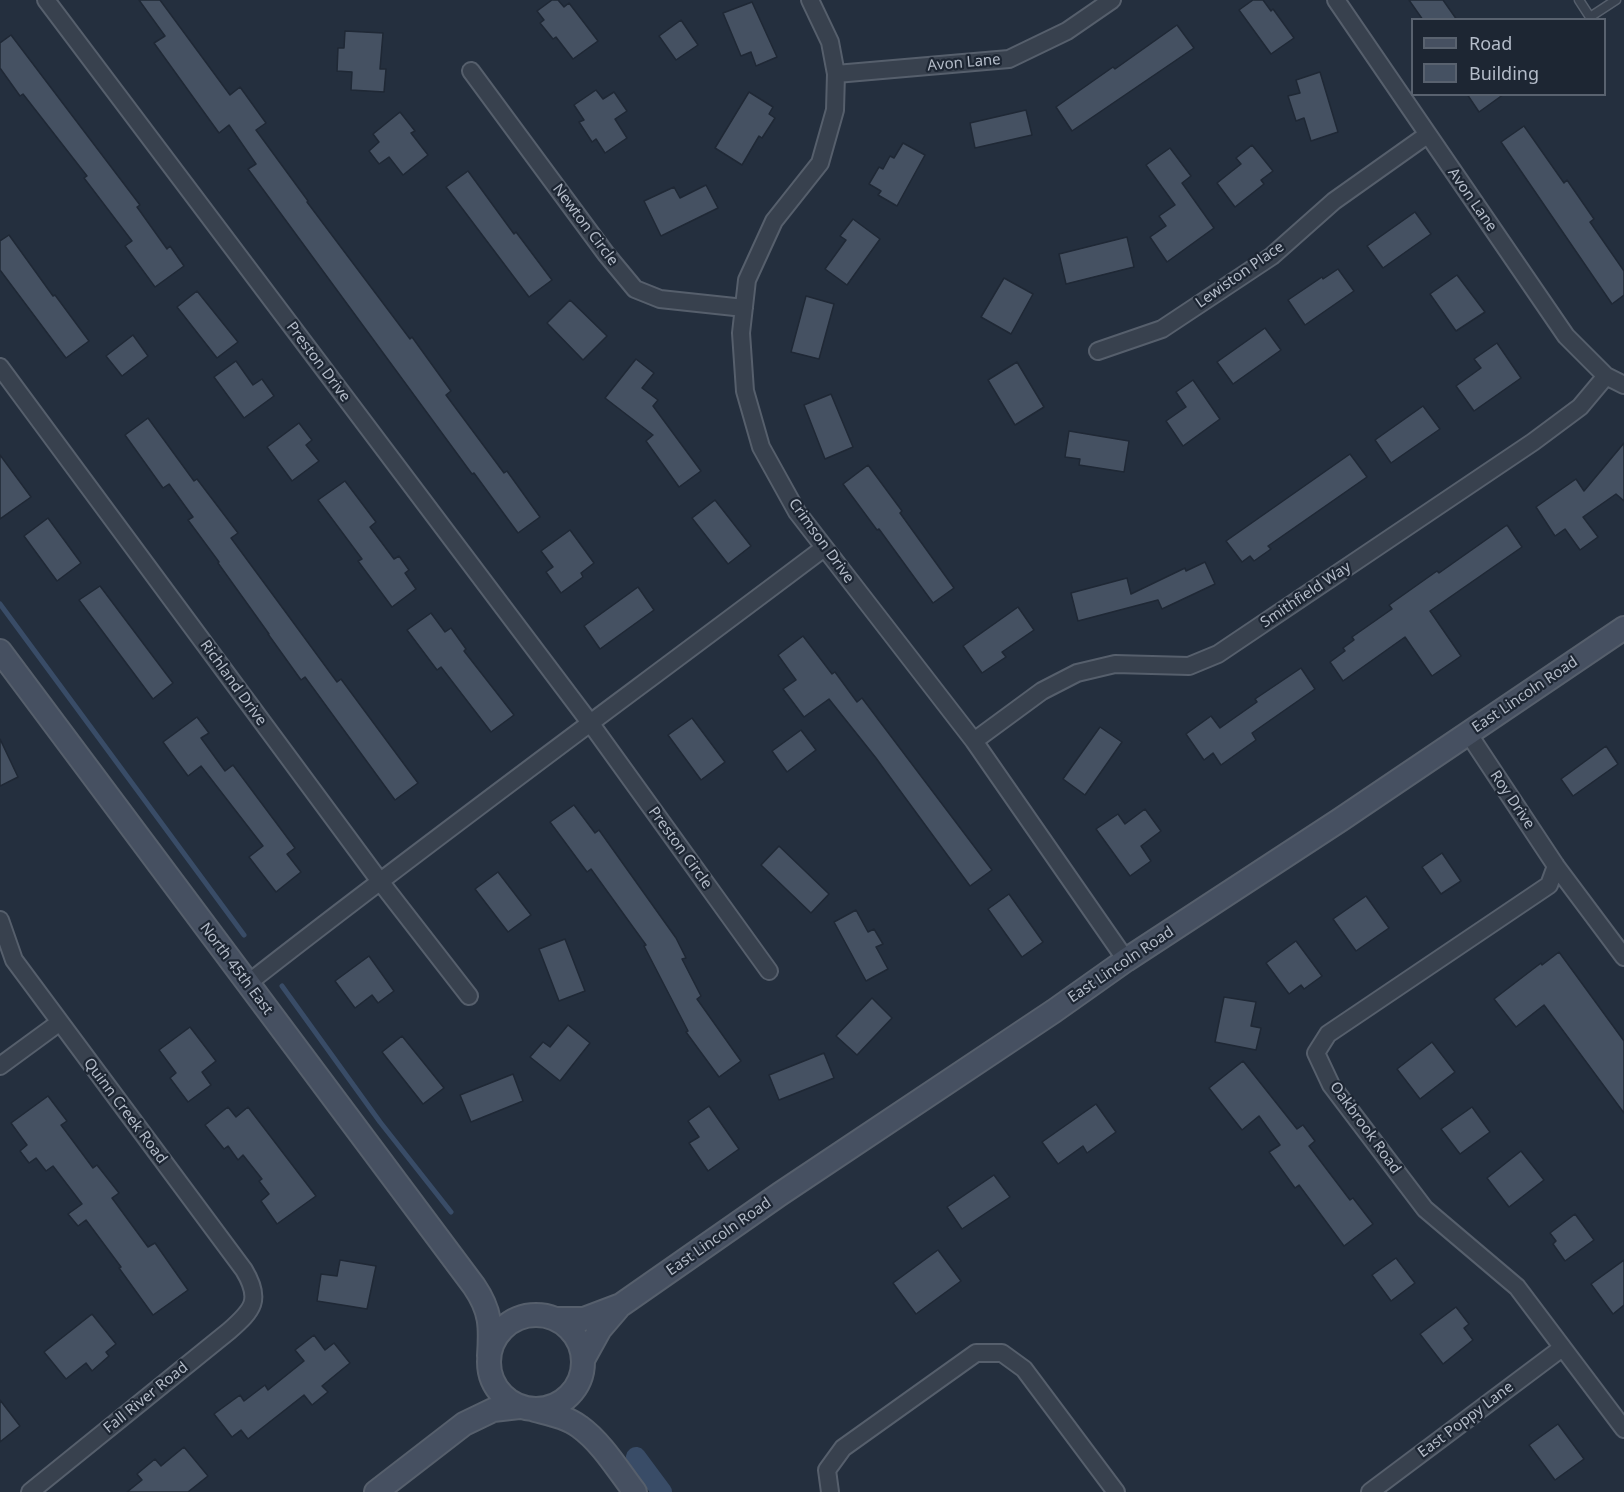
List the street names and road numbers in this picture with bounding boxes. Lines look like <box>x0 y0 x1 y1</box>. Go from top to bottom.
street label: Avon Lane <box>927 51 1001 75</box>
street label: Avon Lane <box>1444 165 1500 235</box>
street label: Newton Circle <box>548 181 622 269</box>
street label: Lewiston Place <box>1192 238 1288 312</box>
street label: Preston Drive <box>282 319 354 405</box>
street label: Crimson Drive <box>784 495 858 587</box>
street label: Smithfield Way <box>1257 558 1355 632</box>
street label: Richland Drive <box>196 637 270 729</box>
street label: East Lincoln Road <box>1469 653 1581 737</box>
street label: Roy Drive <box>1486 767 1538 833</box>
street label: Preston Circle <box>644 803 716 893</box>
street label: North 45th East <box>196 920 276 1018</box>
street label: East Lincoln Road <box>1065 923 1177 1007</box>
street label: Quinn Creek Road <box>79 1055 171 1167</box>
street label: Oakbrook Road <box>1326 1078 1404 1178</box>
street label: East Lincoln Road <box>663 1194 775 1280</box>
street label: Fall River Road <box>100 1359 192 1437</box>
street label: East Poppy Lane <box>1415 1378 1517 1462</box>

